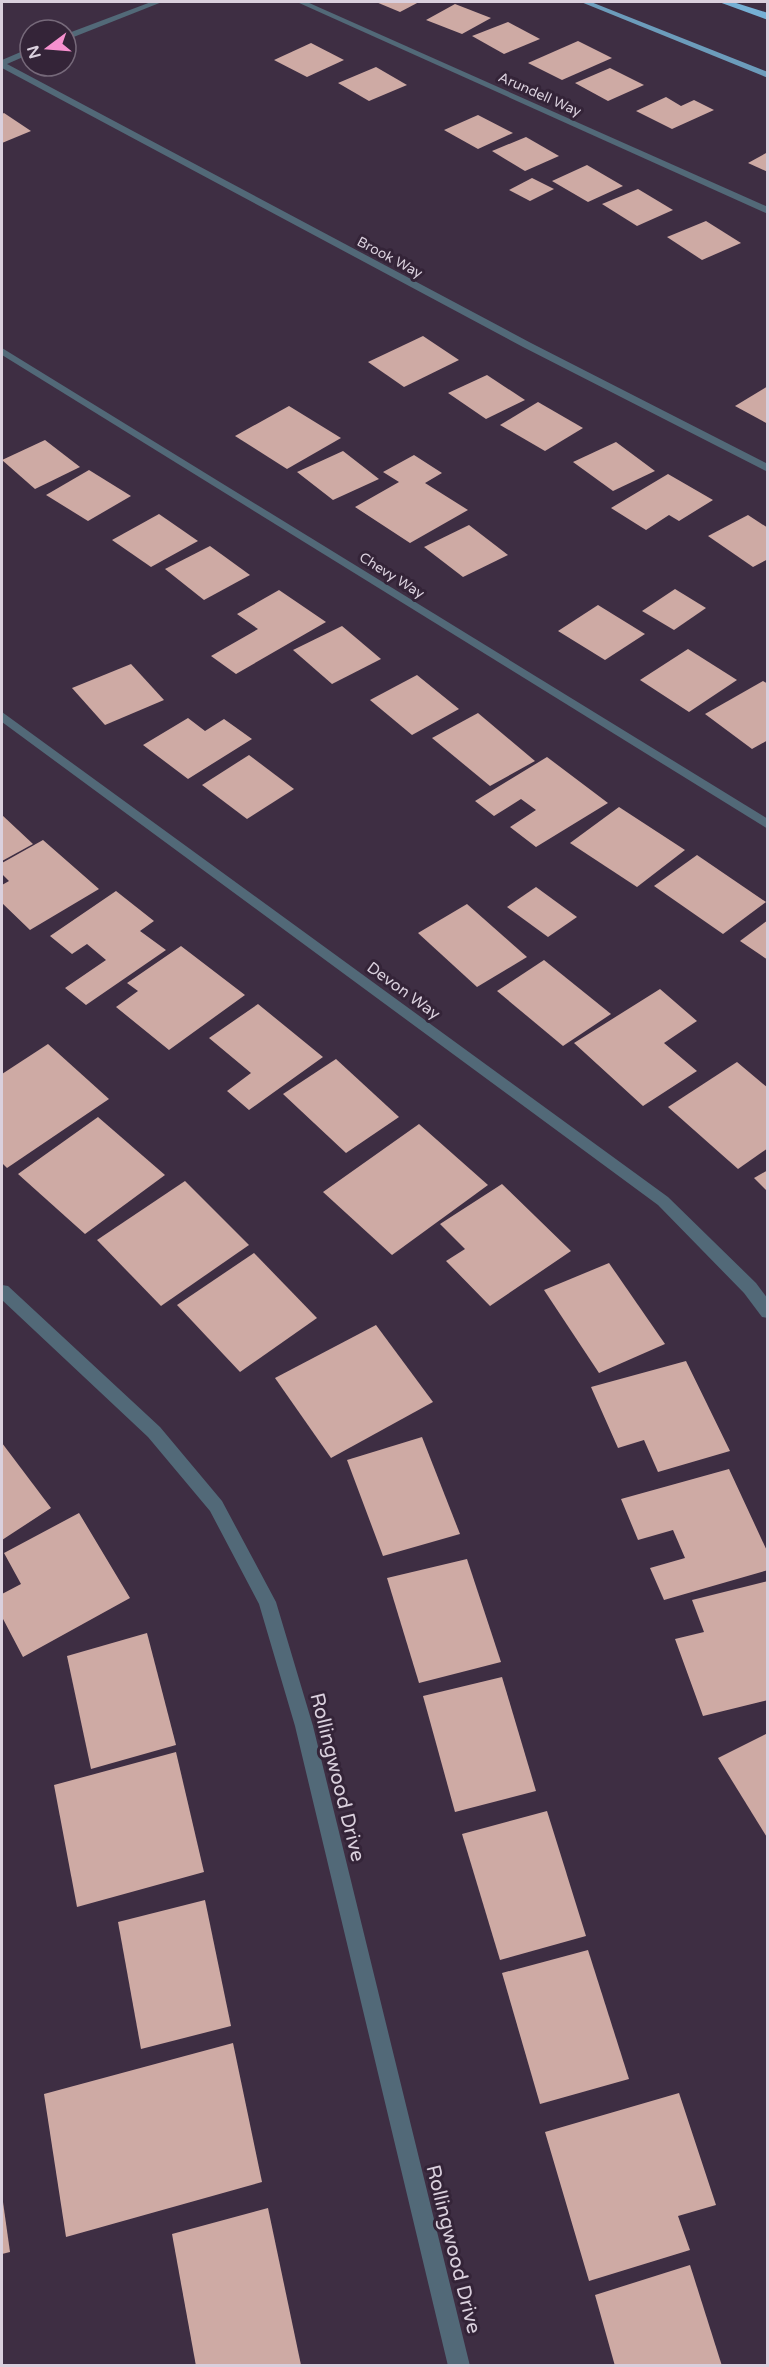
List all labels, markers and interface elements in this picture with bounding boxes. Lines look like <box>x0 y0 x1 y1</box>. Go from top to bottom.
north arrow <box>18 18 78 78</box>
text: N <box>23 43 46 61</box>
street label: Arundell Way <box>496 69 584 121</box>
street label: Brook Way <box>354 233 426 282</box>
street label: Chevy Way <box>356 549 428 602</box>
street label: Devon Way <box>363 958 444 1024</box>
street label: Rollingwood Drive <box>304 1690 370 1864</box>
street label: Rollingwood Drive <box>420 2162 486 2336</box>

